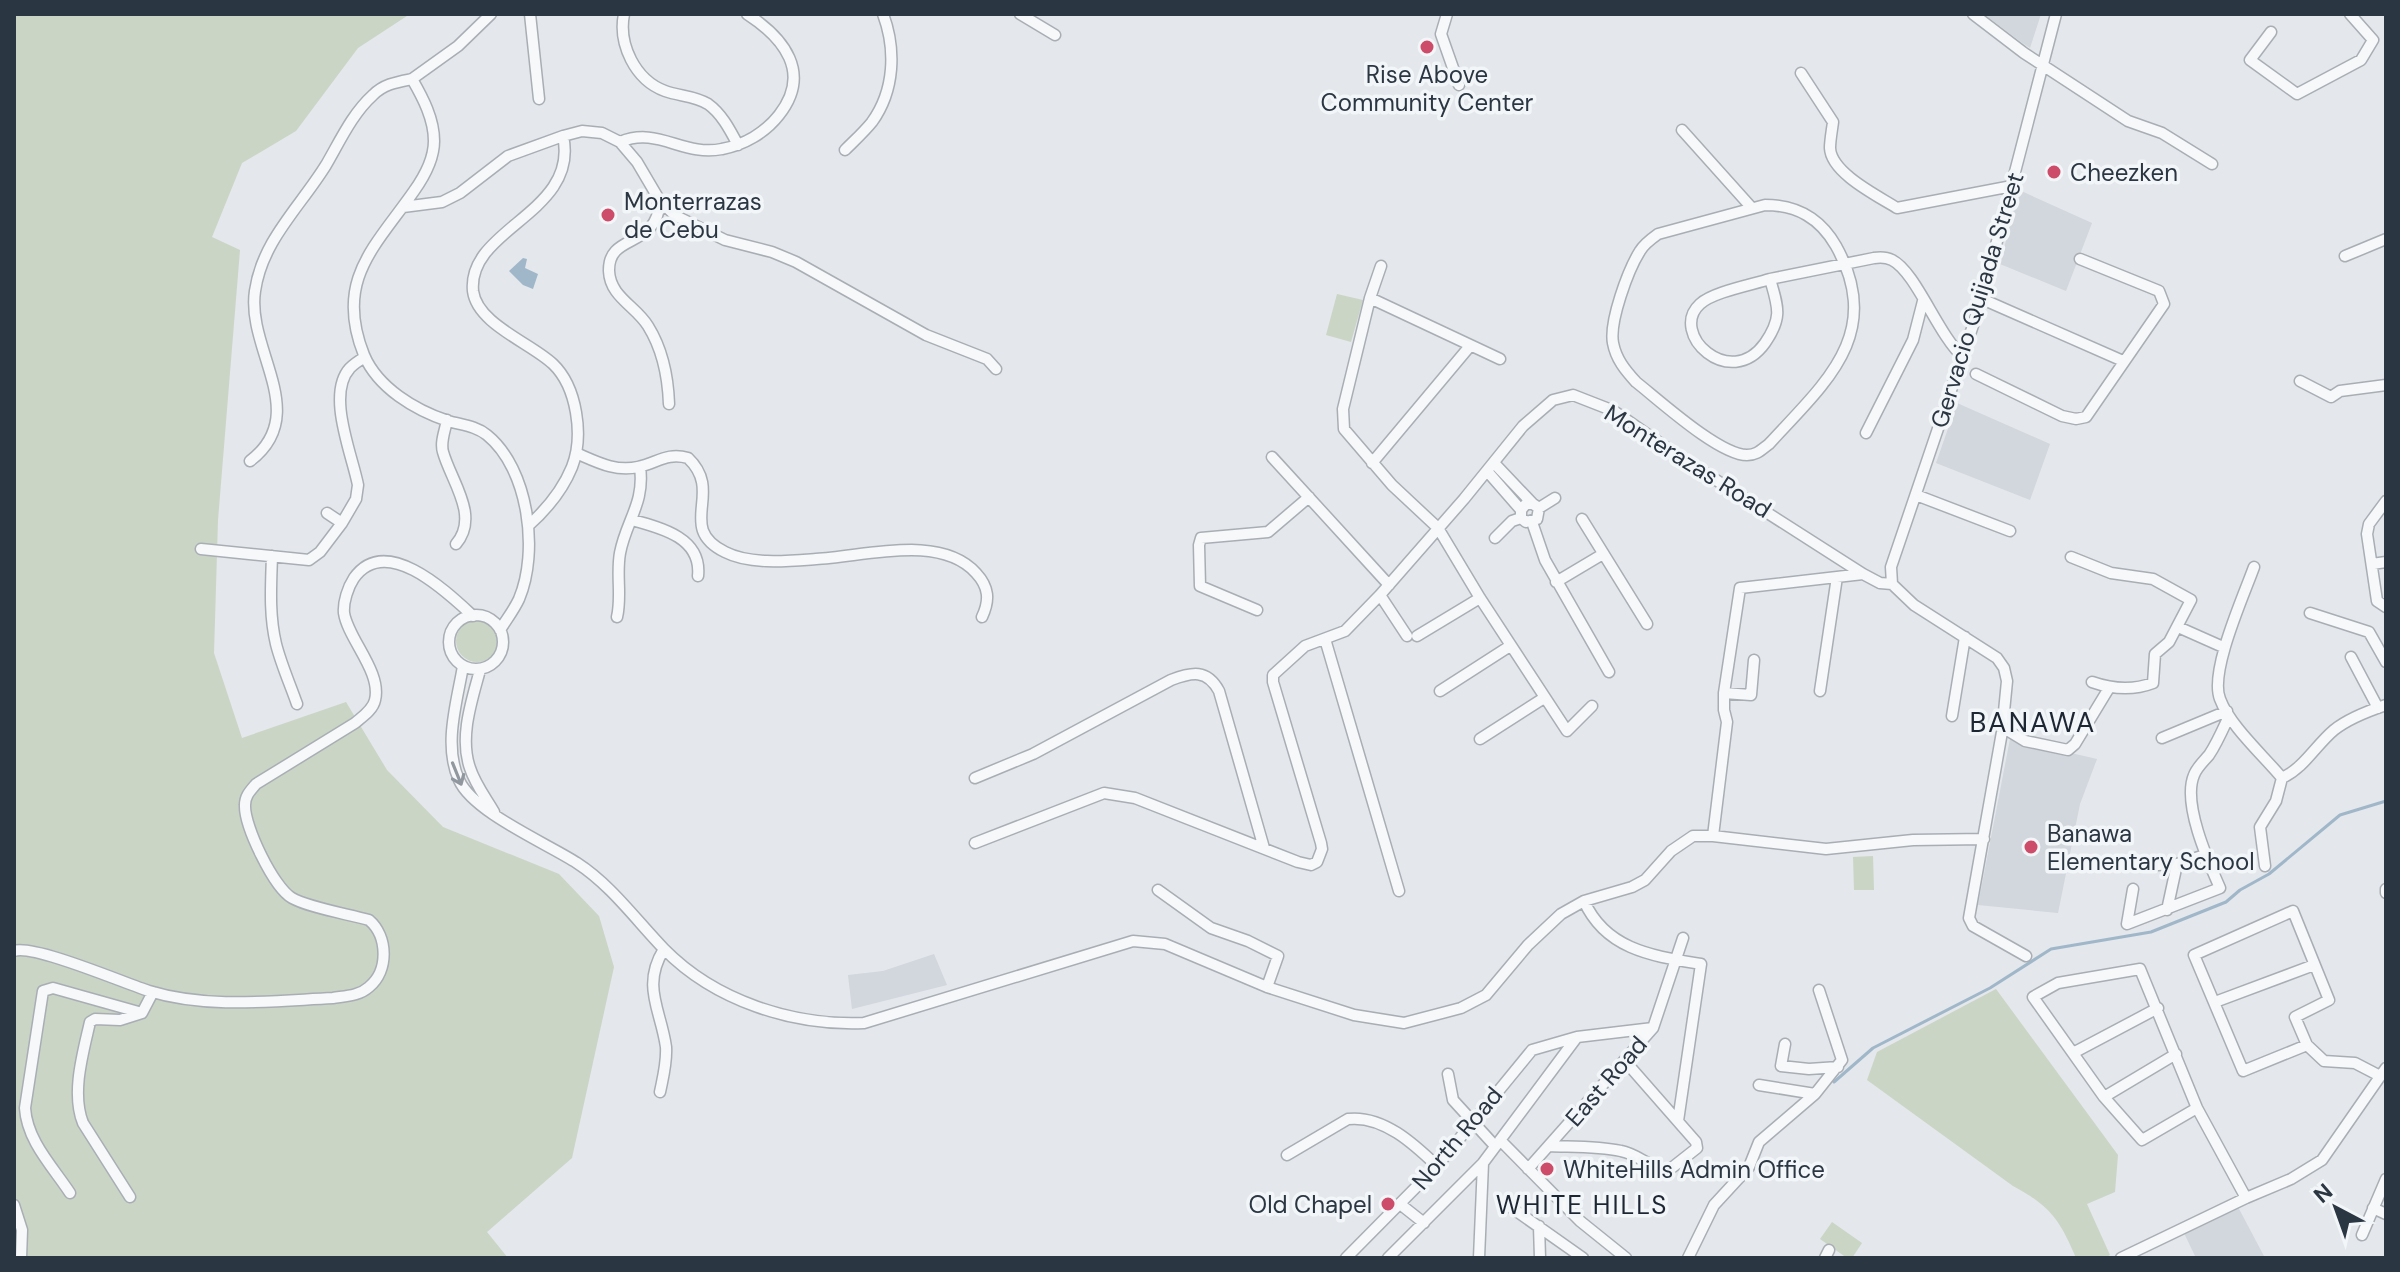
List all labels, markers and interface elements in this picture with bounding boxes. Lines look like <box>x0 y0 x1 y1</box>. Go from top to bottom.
marker: Rise Above Community Center <box>1418 38 1436 56</box>
place label: Rise Above Community Center <box>1321 59 1534 118</box>
place label: Cheezken <box>2070 157 2178 188</box>
marker: Cheezken <box>2045 163 2063 181</box>
street label: Gervacio Quijada Street <box>1923 169 2031 431</box>
place label: Monterrazas de Cebu <box>624 186 762 245</box>
marker: Monterrazas de Cebu <box>599 206 617 224</box>
street label: Monterazas Road <box>1599 397 1777 525</box>
district label: BANAWA <box>1970 704 2096 741</box>
one-way arrow <box>451 761 465 786</box>
place label: Banawa Elementary School <box>2047 818 2255 877</box>
marker: Banawa Elementary School <box>2022 838 2040 856</box>
street label: East Road <box>1558 1029 1654 1133</box>
street label: North Road <box>1405 1080 1509 1196</box>
place label: WhiteHills Admin Office <box>1563 1154 1825 1185</box>
marker: WhiteHills Admin Office <box>1538 1160 1556 1178</box>
north arrow <box>2296 1168 2376 1248</box>
text: N <box>2308 1177 2339 1209</box>
district label: WHITE HILLS <box>1496 1188 1668 1222</box>
place label: Old Chapel <box>1249 1189 1372 1220</box>
marker: Old Chapel <box>1379 1195 1397 1213</box>

